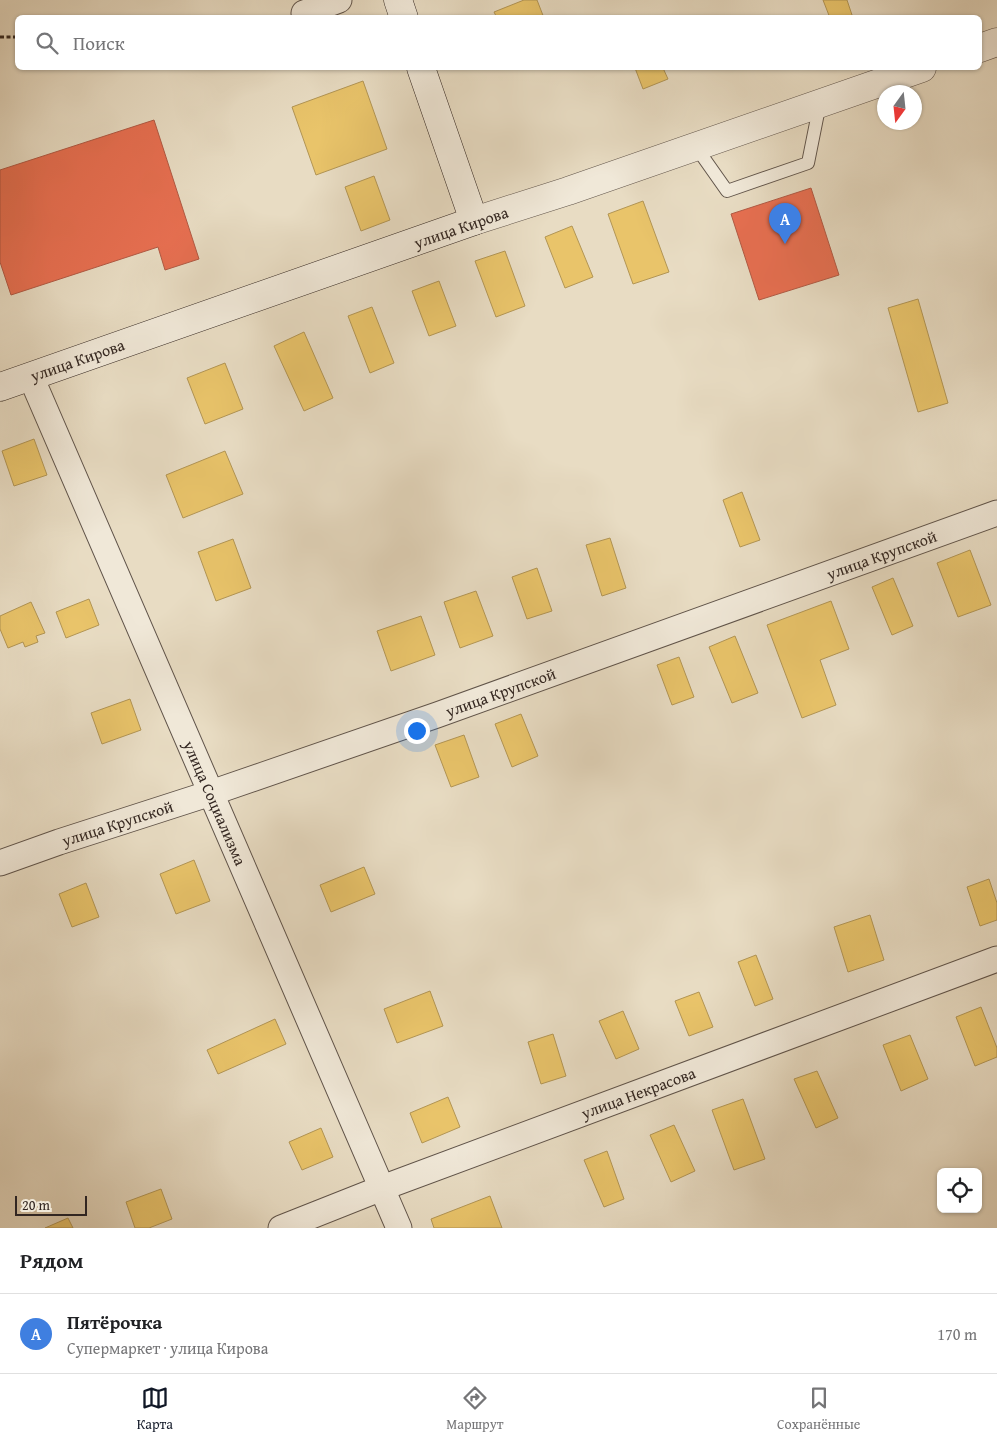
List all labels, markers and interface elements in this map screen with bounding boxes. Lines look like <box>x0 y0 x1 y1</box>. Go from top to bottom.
search box <box>15 15 982 70</box>
icon: search <box>33 29 61 57</box>
text: Поиск <box>73 29 125 57</box>
north arrow <box>877 85 922 130</box>
street label: улица Кирова <box>410 200 512 255</box>
pin: A <box>769 203 801 244</box>
street label: улица Кирова <box>26 332 128 388</box>
street label: улица Крупской <box>822 524 940 586</box>
street label: улица Крупской <box>441 661 559 723</box>
your location <box>404 718 430 744</box>
street label: улица Социализма <box>177 736 253 870</box>
street label: улица Крупской <box>58 794 177 853</box>
street label: улица Некрасова <box>577 1060 699 1125</box>
map controls <box>937 1168 982 1213</box>
button: locate <box>937 1168 982 1213</box>
scale bar <box>15 1193 88 1216</box>
text: 20 m <box>22 1195 50 1215</box>
text: Рядом <box>20 1245 83 1276</box>
text: Пятёрочка <box>67 1308 162 1336</box>
text: A <box>31 1322 41 1346</box>
text: 170 m <box>937 1322 977 1346</box>
text: Супермаркет · улица Кирова <box>67 1336 268 1360</box>
tab: Карта <box>137 1384 173 1434</box>
tab: Маршрут <box>446 1384 504 1434</box>
tab: Сохранённые <box>777 1384 860 1434</box>

